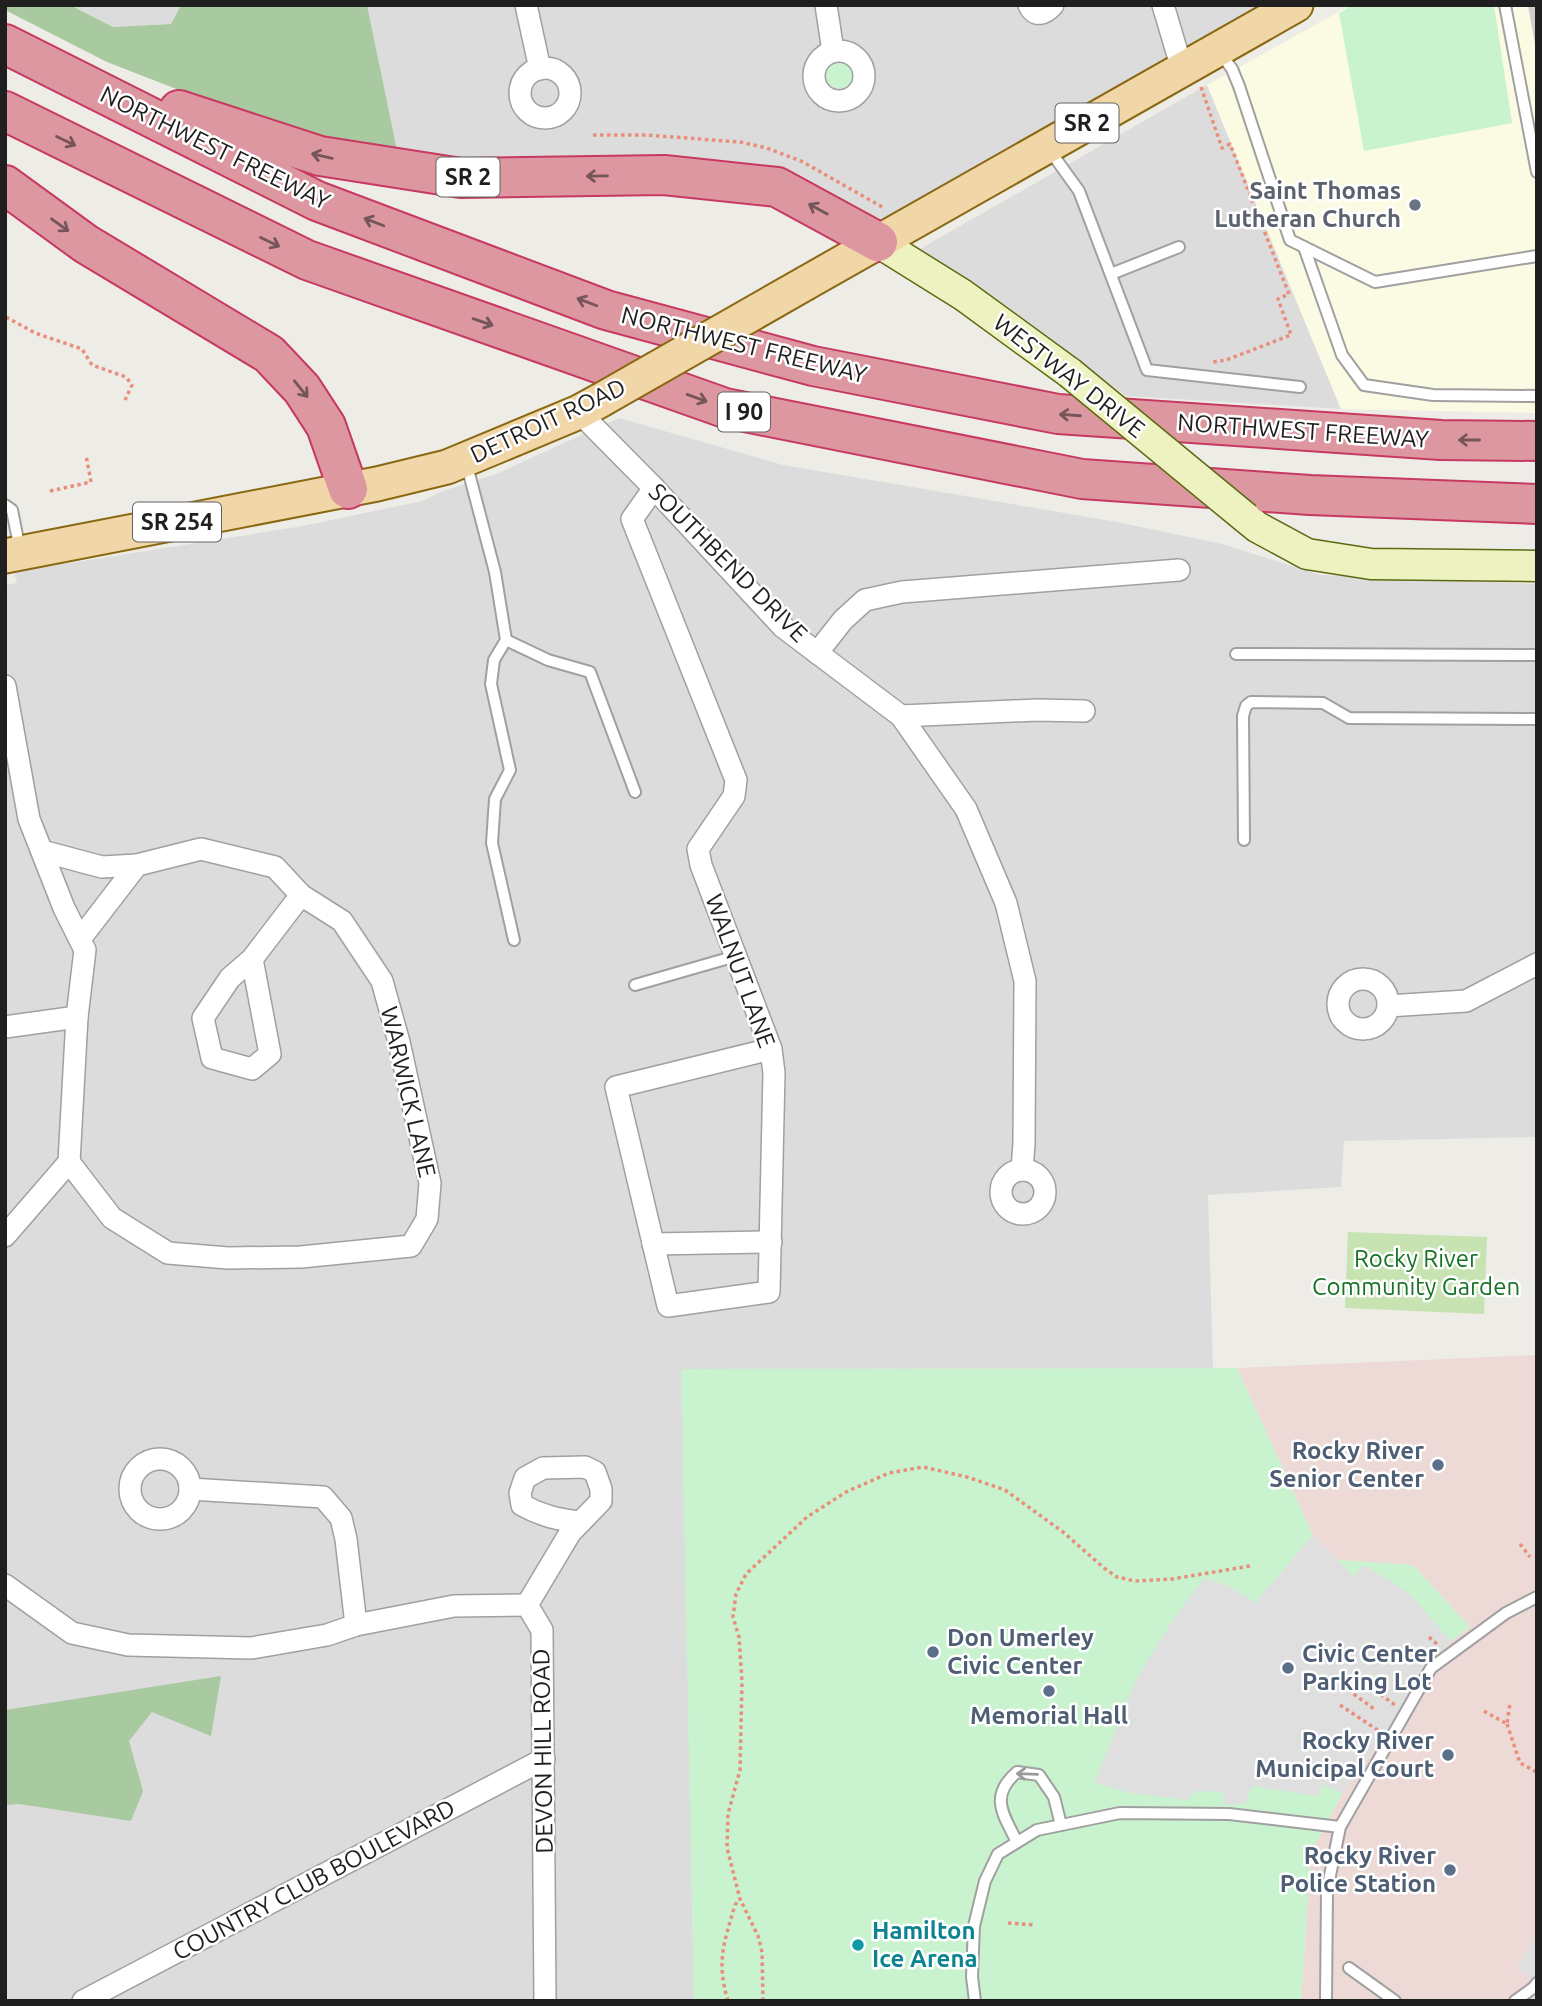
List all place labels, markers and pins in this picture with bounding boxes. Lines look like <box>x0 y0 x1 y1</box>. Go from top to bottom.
place label: Saint Thomas Lutheran Church <box>1214 177 1401 232</box>
marker: Saint Thomas Lutheran Church <box>1407 197 1423 213</box>
place label: Rocky River Senior Center <box>1269 1437 1424 1492</box>
marker: Rocky River Senior Center <box>1430 1457 1446 1473</box>
place label: Don Umerley Civic Center <box>947 1624 1094 1679</box>
place label: Civic Center Parking Lot <box>1302 1640 1437 1695</box>
marker: Don Umerley Civic Center <box>925 1644 941 1660</box>
marker: Civic Center Parking Lot <box>1280 1660 1296 1676</box>
marker: Memorial Hall <box>1041 1683 1057 1699</box>
place label: Memorial Hall <box>970 1702 1128 1729</box>
place label: Rocky River Municipal Court <box>1255 1727 1434 1782</box>
marker: Rocky River Municipal Court <box>1440 1747 1456 1763</box>
place label: Rocky River Police Station <box>1280 1842 1436 1897</box>
marker: Rocky River Police Station <box>1442 1862 1458 1878</box>
place label: Hamilton Ice Arena <box>872 1917 978 1972</box>
marker: Hamilton Ice Arena <box>850 1937 866 1953</box>

